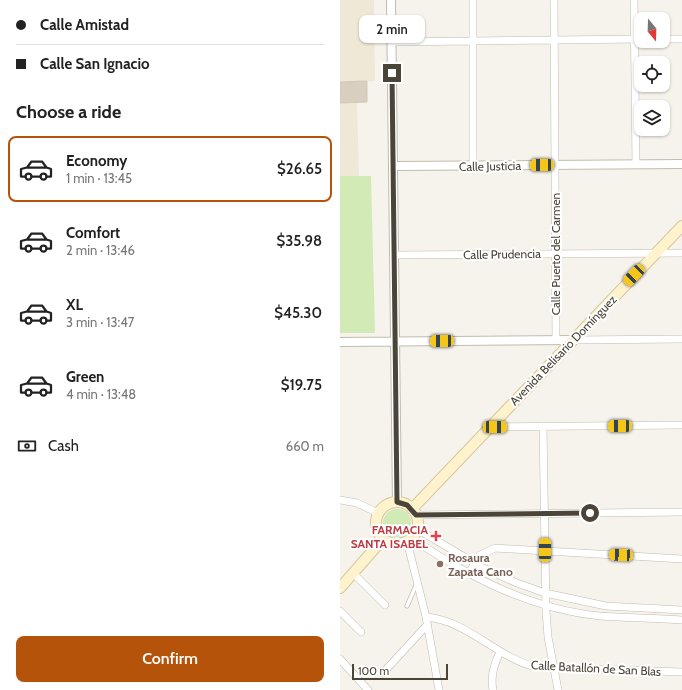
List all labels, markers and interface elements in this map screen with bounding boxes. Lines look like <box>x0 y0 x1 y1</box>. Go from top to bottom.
north arrow <box>634 12 670 48</box>
map controls <box>634 12 670 136</box>
callout: 2 min <box>359 15 425 43</box>
text: Calle Amistad <box>40 16 129 34</box>
text: 2 min <box>376 21 408 37</box>
text: Calle San Ignacio <box>40 55 150 73</box>
button: locate <box>634 56 670 92</box>
route end <box>383 64 401 82</box>
button: layers <box>634 100 670 136</box>
text: Choose a ride <box>16 101 121 123</box>
icon: car <box>18 151 54 187</box>
text: Economy <box>66 152 127 170</box>
street label: Calle Justicia <box>459 158 521 174</box>
car <box>530 159 554 171</box>
text: $26.65 <box>277 160 322 178</box>
text: 1 min · 13:45 <box>66 170 132 186</box>
street label: Calle Puerto del Carmen <box>548 192 563 315</box>
icon: car <box>18 223 54 259</box>
text: Comfort <box>66 224 120 242</box>
text: $35.98 <box>276 232 322 250</box>
text: 2 min · 13:46 <box>66 242 135 258</box>
street label: Calle Prudencia <box>463 246 541 262</box>
car <box>621 262 647 288</box>
street label: Avenida Belisario Domínguez <box>506 292 620 408</box>
icon: car <box>18 295 54 331</box>
text: XL <box>66 296 83 314</box>
text: $45.30 <box>274 304 322 322</box>
text: 3 min · 13:47 <box>66 314 134 330</box>
car <box>430 335 454 347</box>
icon: car <box>18 367 54 403</box>
text: Green <box>66 368 104 386</box>
text: $19.75 <box>281 376 322 394</box>
text: 4 min · 13:48 <box>66 386 136 402</box>
car <box>608 420 632 432</box>
car <box>483 421 507 433</box>
icon: cash <box>16 435 38 457</box>
text: Cash <box>48 437 79 455</box>
text: 660 m <box>286 438 324 454</box>
route start <box>581 504 599 522</box>
place label: FARMACIA SANTA ISABEL <box>351 522 428 551</box>
marker: FARMACIA SANTA ISABEL <box>431 531 441 541</box>
car <box>539 538 551 562</box>
car <box>609 548 633 562</box>
place label: Rosaura Zapata Cano <box>448 550 513 579</box>
marker: Rosaura Zapata Cano <box>435 559 445 569</box>
button: Confirm <box>16 636 324 682</box>
street label: Calle Batallón de San Blas <box>531 657 661 679</box>
scale bar <box>352 662 448 681</box>
text: 100 m <box>358 664 389 678</box>

